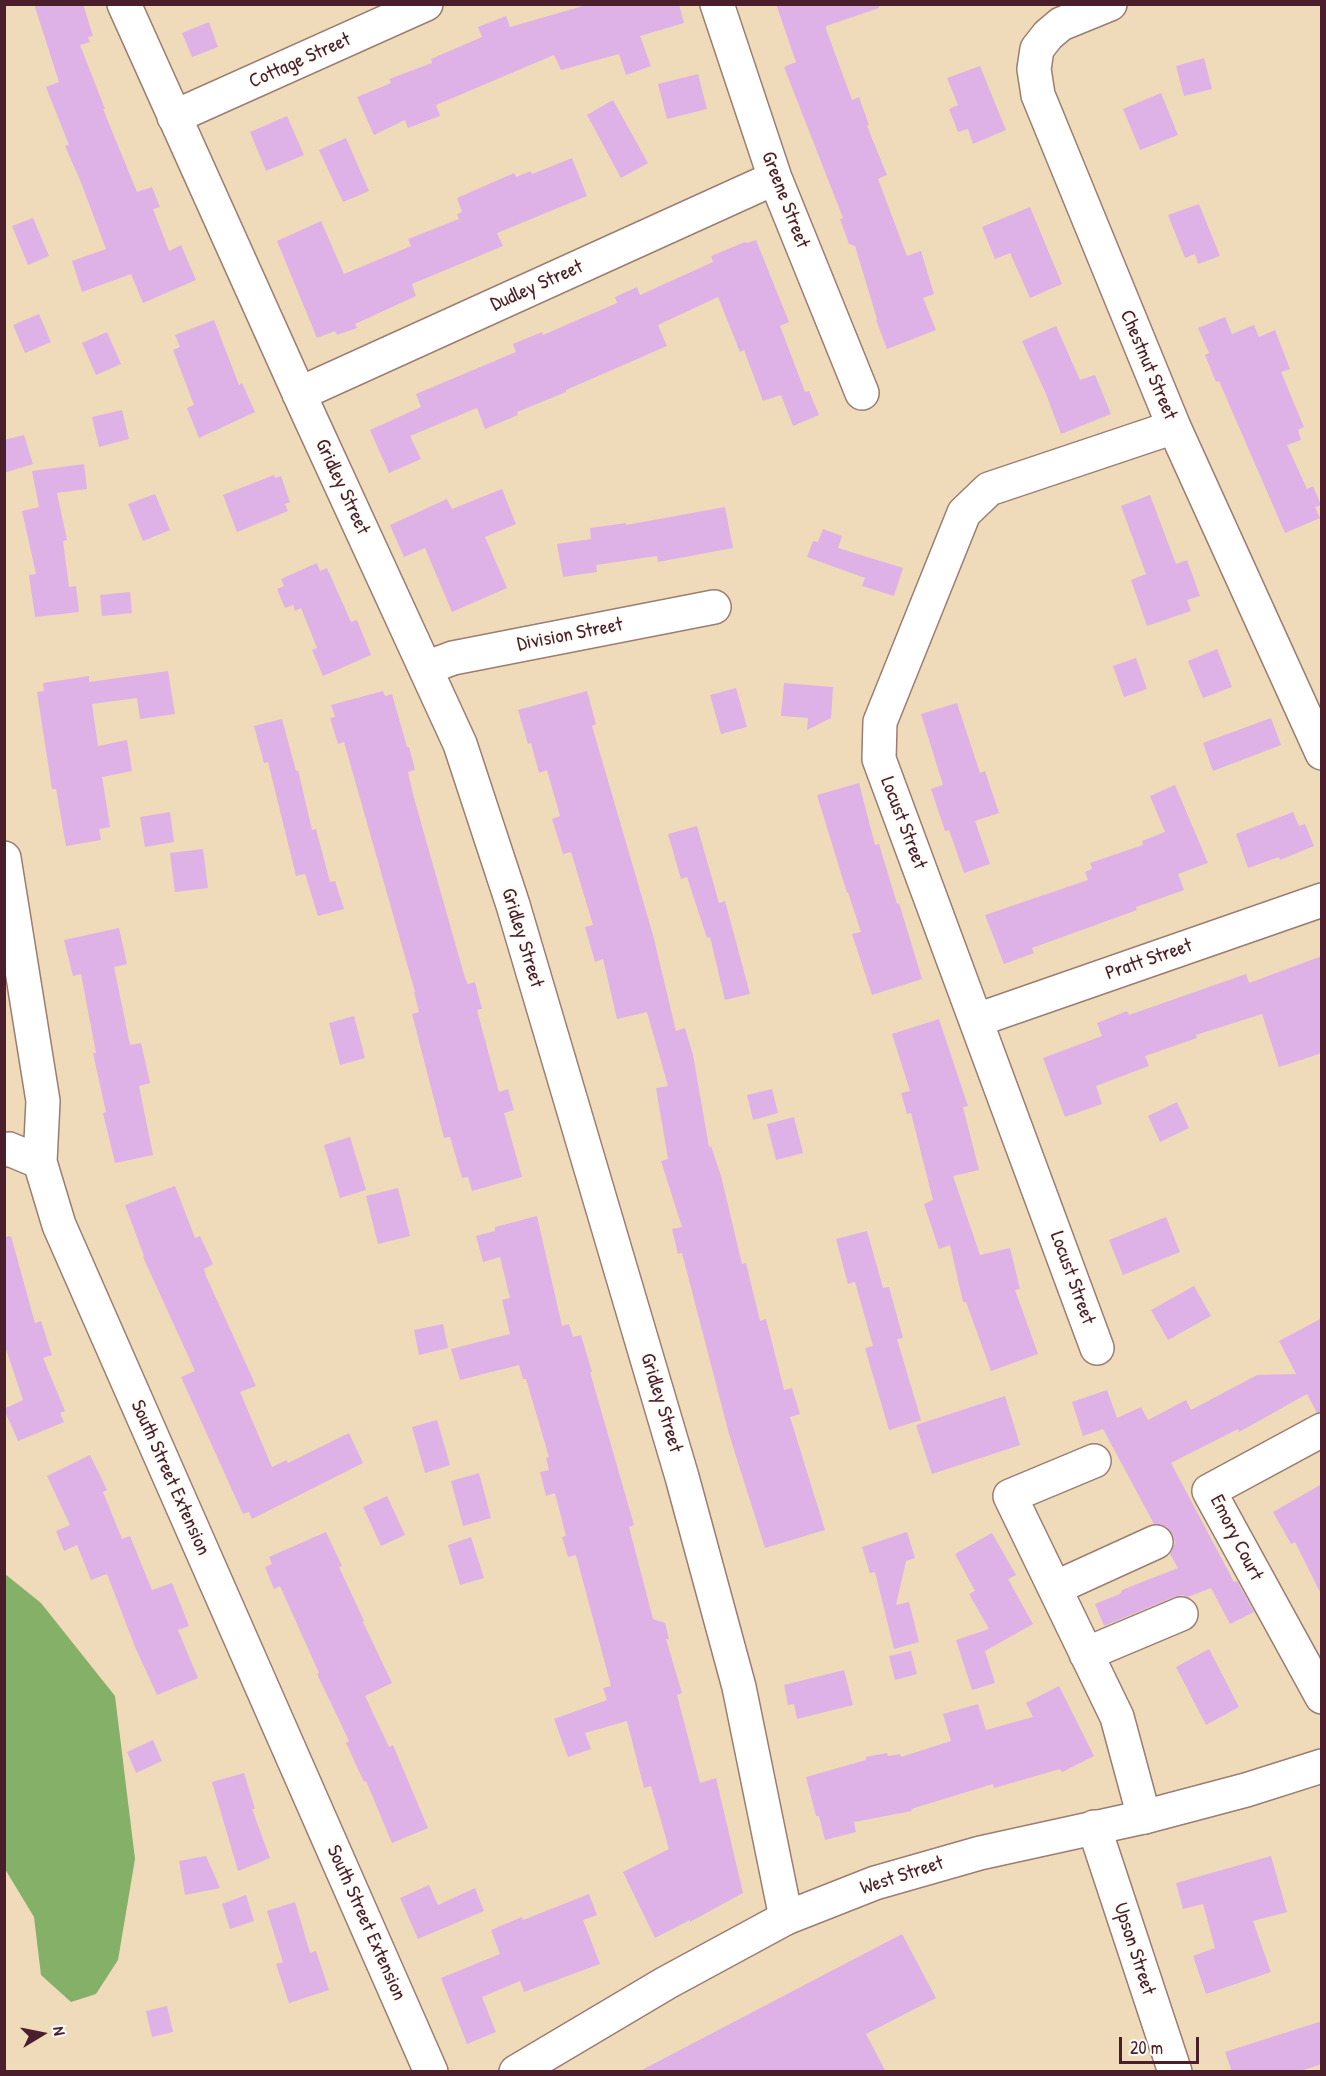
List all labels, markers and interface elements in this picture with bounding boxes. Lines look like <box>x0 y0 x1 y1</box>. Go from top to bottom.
street label: Cottage Street <box>245 28 355 94</box>
street label: Greene Street <box>756 148 814 252</box>
street label: Dudley Street <box>487 255 587 317</box>
street label: Chestnut Street <box>1114 306 1182 424</box>
street label: Gridley Street <box>309 435 375 539</box>
street label: Division Street <box>515 613 625 657</box>
street label: Locust Street <box>874 773 932 873</box>
street label: Gridley Street <box>496 885 548 991</box>
street label: Pratt Street <box>1103 934 1195 986</box>
street label: Locust Street <box>1044 1228 1100 1328</box>
street label: Gridley Street <box>635 1350 687 1456</box>
street label: South Street Extension <box>125 1397 215 1559</box>
street label: Emory Court <box>1204 1491 1268 1585</box>
street label: South Street Extension <box>321 1842 411 2004</box>
street label: West Street <box>857 1851 947 1901</box>
street label: Upson Street <box>1108 1900 1160 1998</box>
north arrow <box>12 2004 72 2064</box>
text: N <box>48 2025 71 2037</box>
scale bar <box>1122 2025 1202 2063</box>
text: 20 m <box>1130 2035 1163 2060</box>

